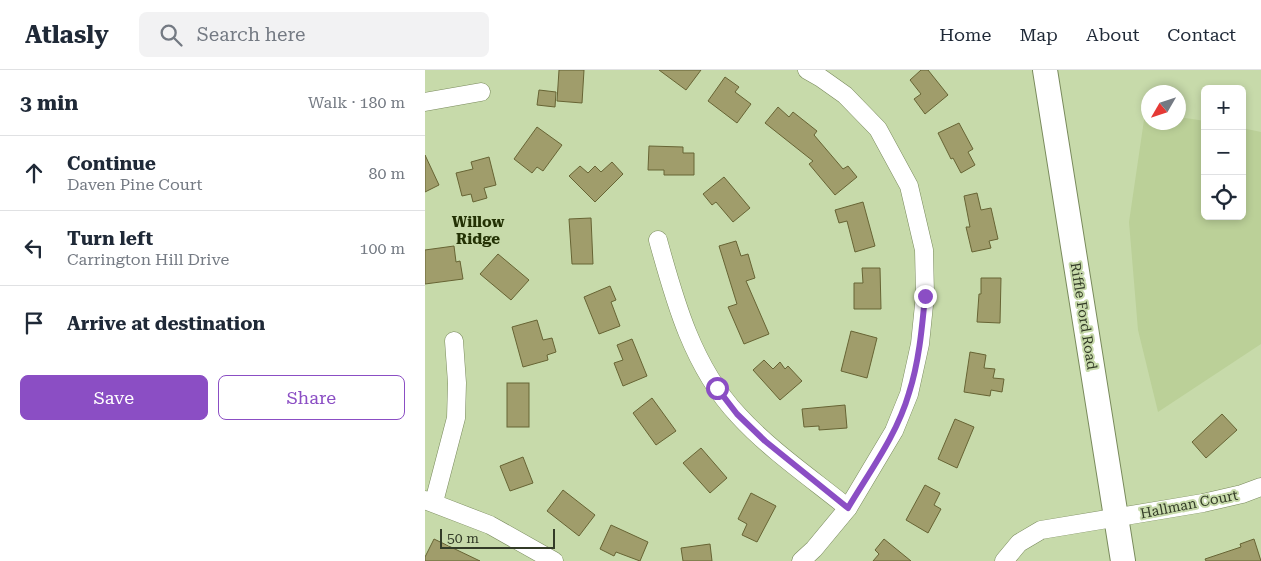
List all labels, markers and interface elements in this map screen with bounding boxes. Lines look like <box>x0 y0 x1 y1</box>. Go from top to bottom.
search box <box>139 12 489 57</box>
text: Atlasly <box>25 21 109 49</box>
icon: search <box>157 21 185 49</box>
text: Search here <box>197 23 306 46</box>
text: Home <box>939 24 991 45</box>
text: Map <box>1019 24 1058 45</box>
text: About <box>1086 24 1139 45</box>
text: Contact <box>1167 24 1236 45</box>
north arrow <box>1141 85 1186 130</box>
map controls <box>1201 85 1246 220</box>
button: + <box>1201 85 1246 130</box>
text: 3 min <box>20 91 78 115</box>
text: Walk · 180 m <box>308 93 405 112</box>
button: − <box>1201 130 1246 175</box>
text: Continue <box>67 152 156 175</box>
icon: ahead <box>20 159 48 187</box>
text: 80 m <box>368 164 405 183</box>
text: Daven Pine Court <box>67 175 202 194</box>
button: locate <box>1201 175 1246 220</box>
district label: Willow Ridge <box>452 213 504 248</box>
text: Turn left <box>67 227 153 250</box>
icon: left <box>20 234 48 262</box>
text: 100 m <box>359 239 405 258</box>
text: Carrington Hill Drive <box>67 250 229 269</box>
street label: Riffle Ford Road <box>1068 261 1100 371</box>
route end <box>914 285 937 308</box>
icon: arrive <box>20 309 48 337</box>
text: Arrive at destination <box>67 312 265 335</box>
button: Save <box>20 375 208 420</box>
button: Share <box>218 375 405 420</box>
route start <box>706 377 729 400</box>
street label: Hallman Court <box>1139 487 1239 521</box>
scale bar <box>440 526 555 549</box>
text: 50 m <box>447 530 479 546</box>

